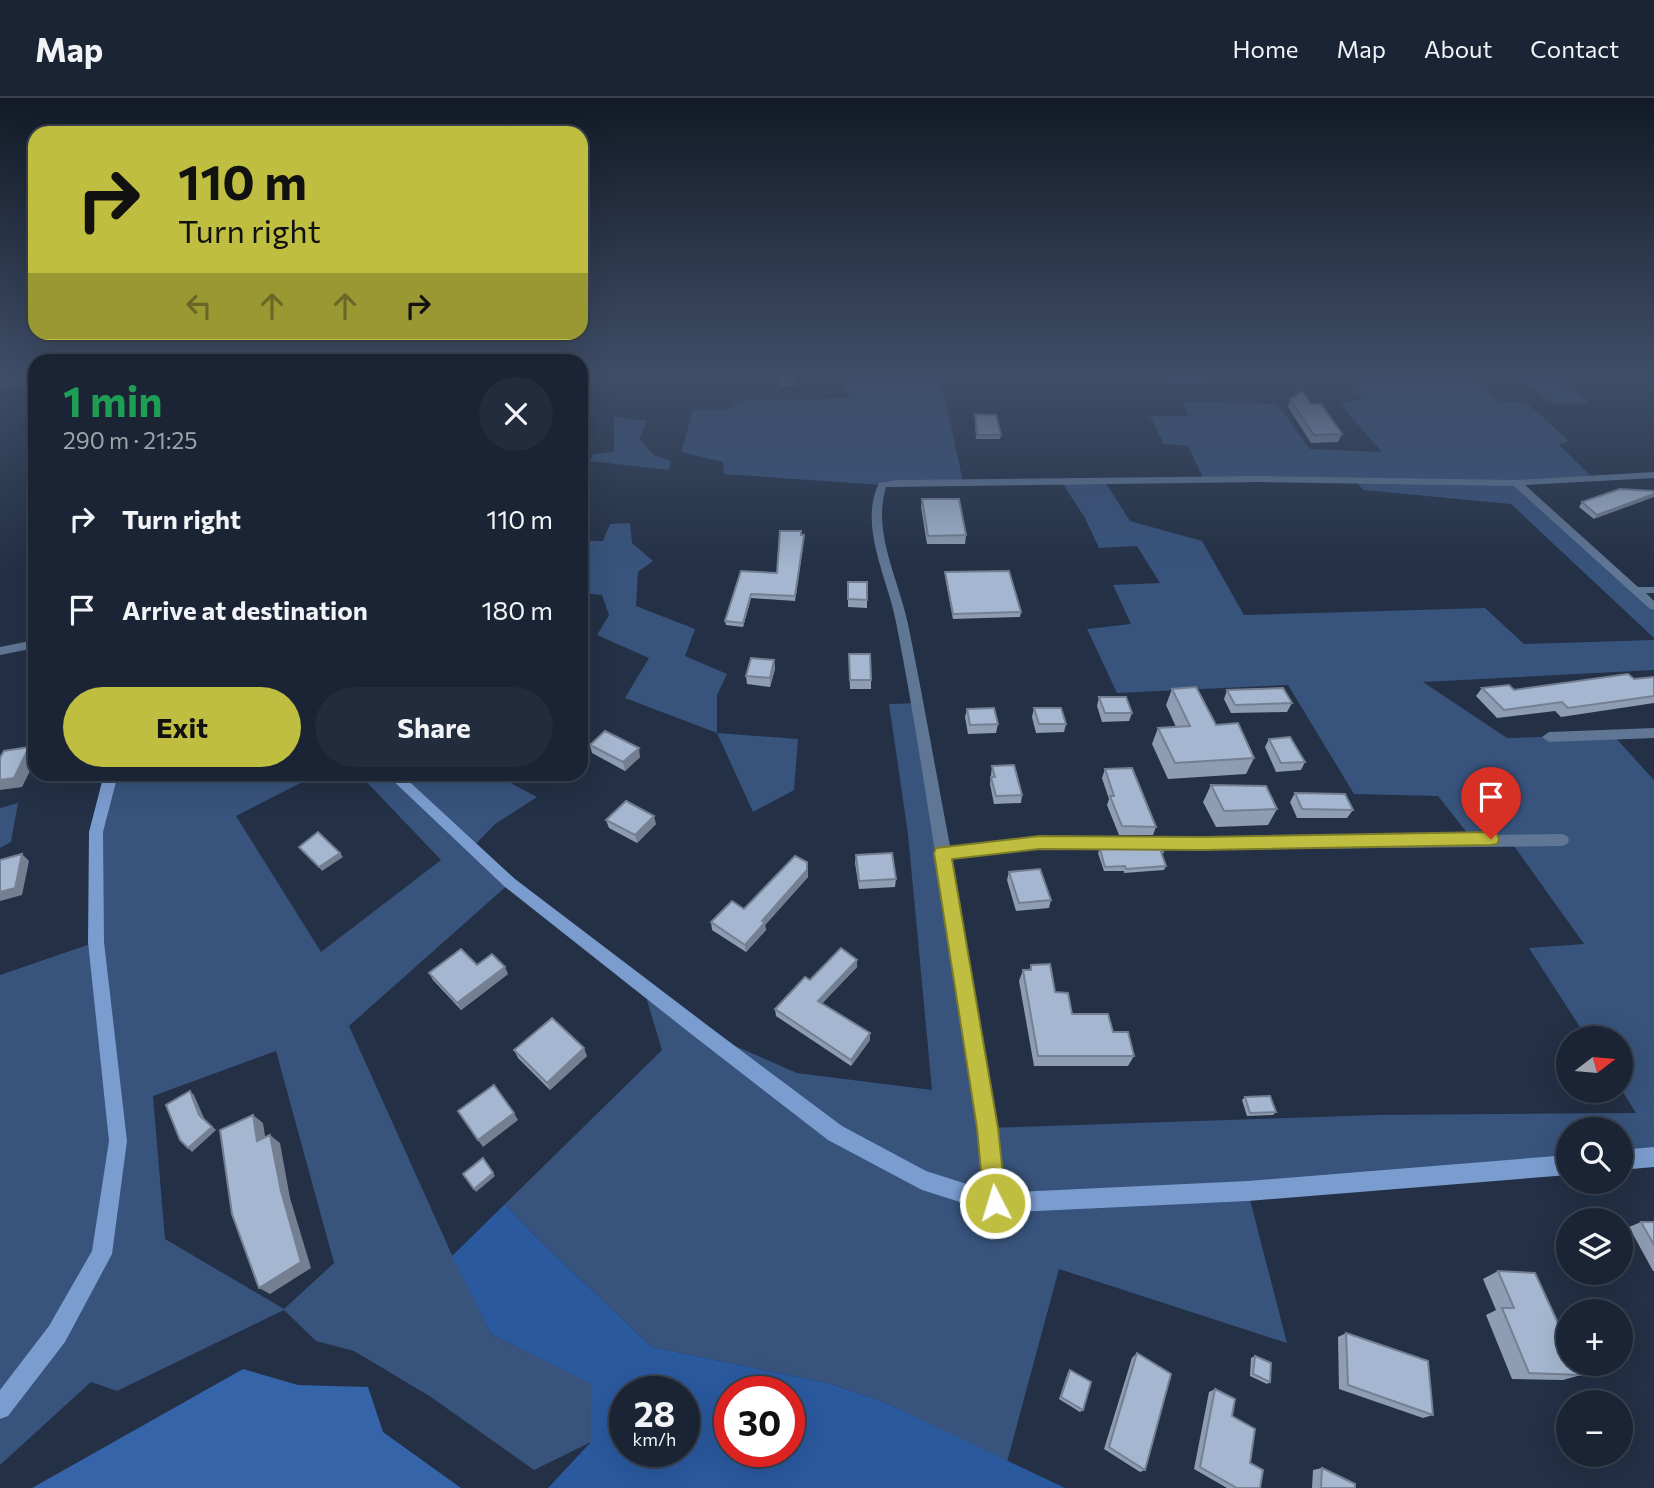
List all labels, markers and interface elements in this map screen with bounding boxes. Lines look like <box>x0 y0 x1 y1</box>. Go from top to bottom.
text: Map <box>35 28 103 69</box>
text: Home <box>1233 34 1299 63</box>
text: Map <box>1337 34 1386 63</box>
text: About <box>1424 34 1492 63</box>
text: Contact <box>1530 34 1619 63</box>
text: 110 m <box>178 150 307 210</box>
icon: right <box>63 154 154 245</box>
text: Turn right <box>178 210 321 250</box>
icon: left <box>180 287 218 325</box>
icon: ahead <box>253 287 291 325</box>
icon: ahead <box>326 287 364 325</box>
icon: right <box>399 287 437 325</box>
text: 1 min <box>63 374 163 426</box>
button: close <box>479 377 553 451</box>
text: 290 m · 21:25 <box>63 426 197 454</box>
icon: right <box>63 500 101 538</box>
text: Turn right <box>122 503 241 534</box>
text: 110 m <box>486 503 553 534</box>
icon: arrive <box>63 591 101 629</box>
text: Arrive at destination <box>122 594 368 625</box>
text: 180 m <box>481 594 553 625</box>
button: Exit <box>63 687 301 767</box>
button: Share <box>315 687 553 767</box>
pin <box>1461 767 1521 839</box>
icon: arrive <box>1472 778 1510 816</box>
north arrow <box>1556 1026 1633 1102</box>
map controls <box>1556 1026 1633 1467</box>
button: search <box>1556 1117 1633 1194</box>
position arrow <box>958 1166 1032 1240</box>
button: layers <box>1556 1208 1633 1285</box>
button: + <box>1556 1299 1633 1376</box>
speed limit sign: 30 <box>714 1376 805 1467</box>
button: − <box>1556 1390 1633 1467</box>
text: 28 <box>634 1391 675 1434</box>
text: km/h <box>633 1428 676 1450</box>

